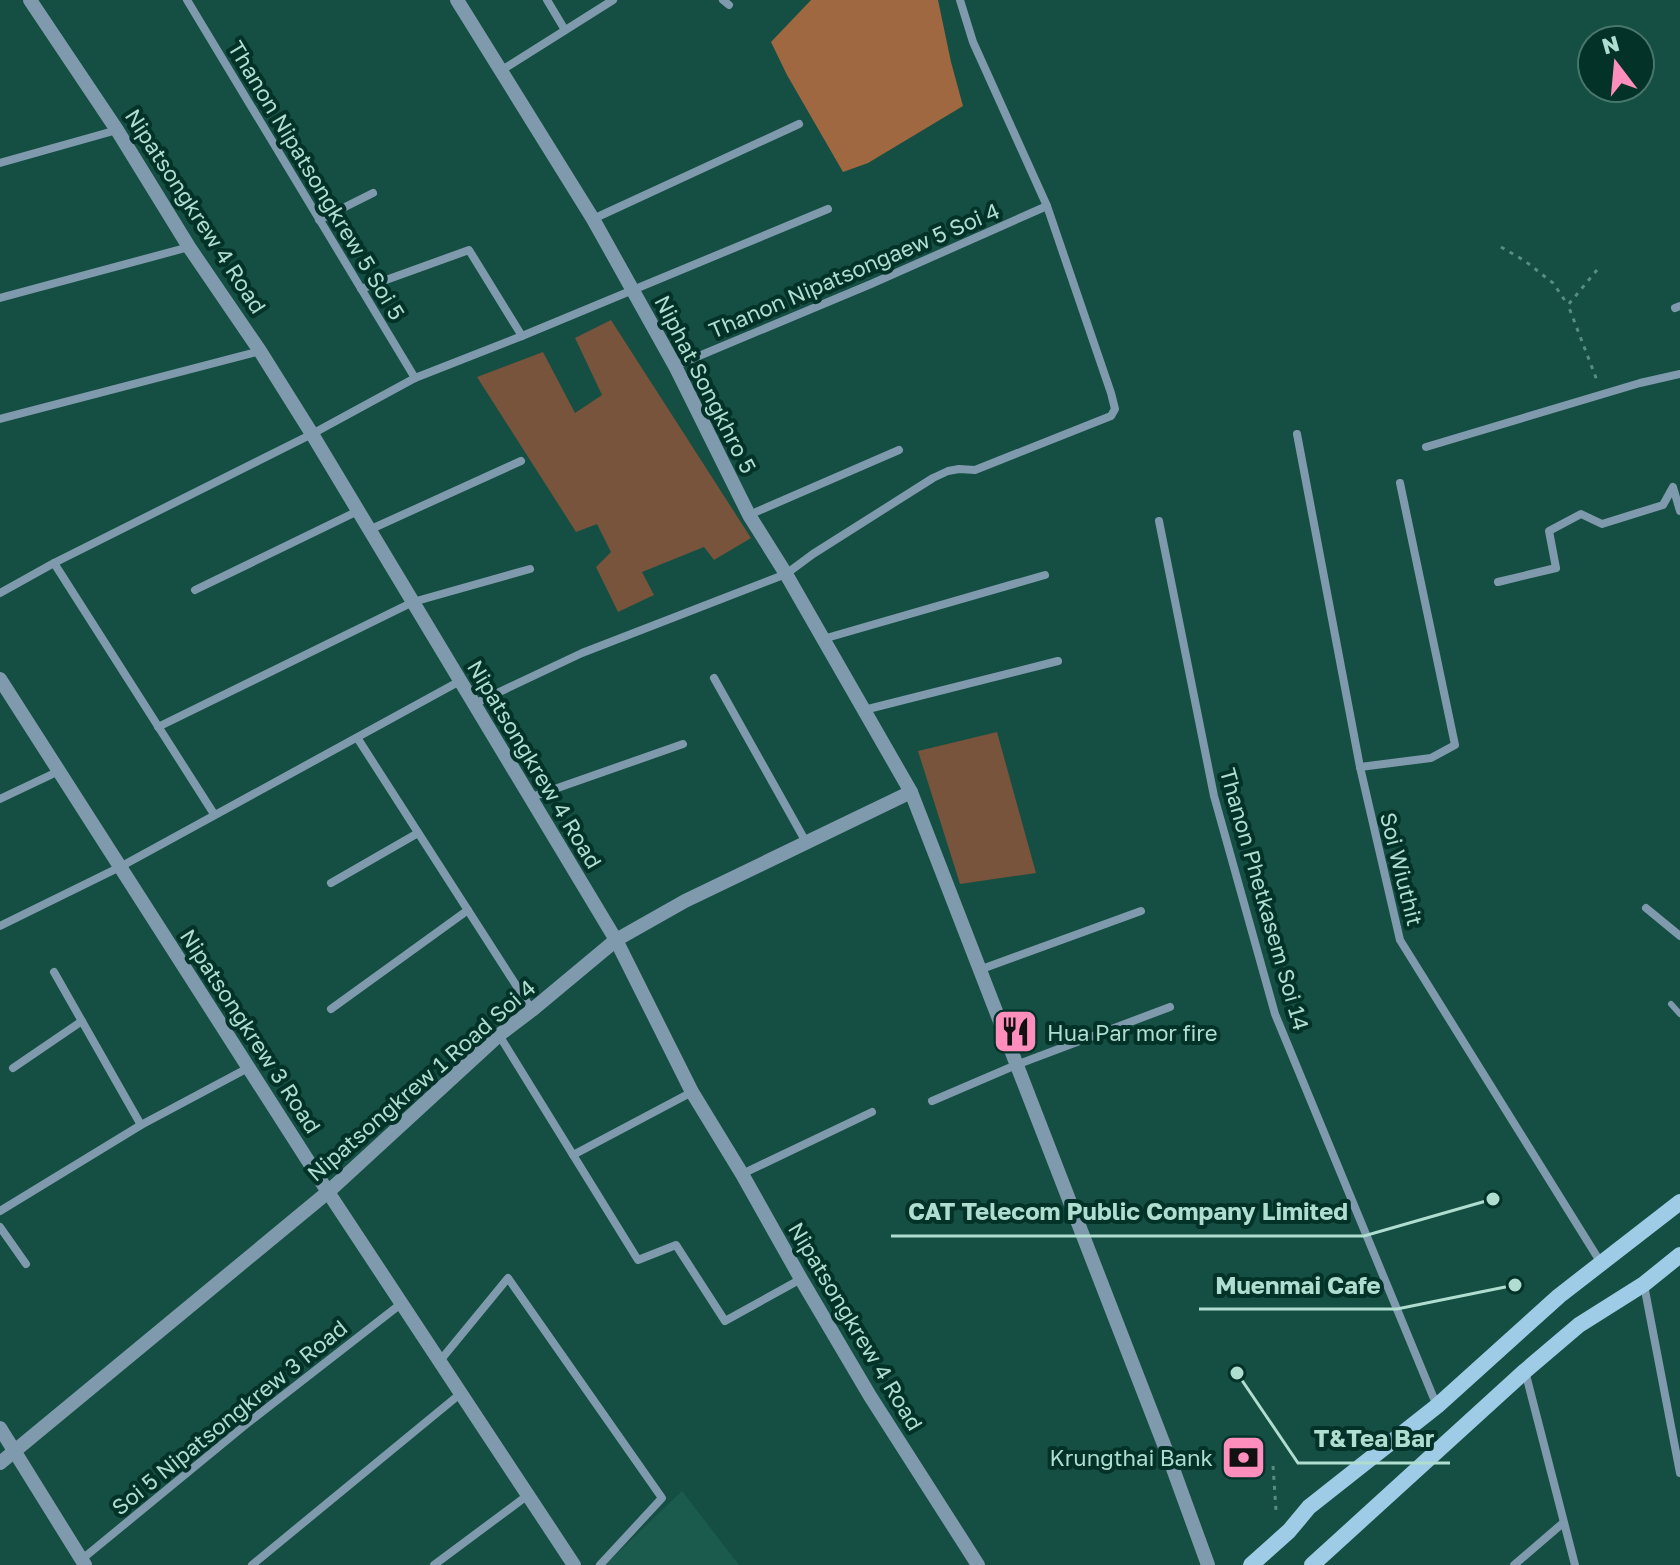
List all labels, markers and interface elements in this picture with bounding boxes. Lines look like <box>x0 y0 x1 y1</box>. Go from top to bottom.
north arrow <box>1576 24 1656 104</box>
text: N <box>1599 29 1622 60</box>
street label: Thanon Nipatsongkrew 5 Soi 5 <box>223 36 411 324</box>
street label: Nipatsongkrew 4 Road <box>120 104 272 318</box>
street label: Thanon Nipatsongaew 5 Soi 4 <box>705 196 1003 344</box>
street label: Niphat Songkhro 5 <box>649 290 763 478</box>
street label: Nipatsongkrew 4 Road <box>462 655 608 873</box>
street label: Thanon Phetkasem Soi 14 <box>1215 765 1315 1033</box>
street label: Soi Wiuthit <box>1375 809 1429 929</box>
street label: Nipatsongkrew 3 Road <box>175 924 327 1138</box>
street label: Nipatsongkrew 1 Road Soi 4 <box>301 974 541 1186</box>
restaurant icon: Hua Par mor fire <box>992 1008 1040 1056</box>
place label: Hua Par mor fire <box>1047 1019 1217 1046</box>
callout: CAT Telecom Public Company Limited <box>891 1188 1364 1236</box>
text: CAT Telecom Public Company Limited <box>908 1196 1348 1225</box>
street label: Nipatsongkrew 4 Road <box>783 1217 929 1435</box>
callout: Muenmai Cafe <box>1199 1261 1397 1309</box>
text: Muenmai Cafe <box>1215 1270 1381 1299</box>
street label: Soi 5 Nipatsongkrew 3 Road <box>106 1314 352 1520</box>
callout: T&Tea Bar <box>1298 1415 1450 1463</box>
text: T&Tea Bar <box>1314 1423 1434 1452</box>
bank icon: Krungthai Bank <box>1220 1433 1268 1481</box>
place label: Krungthai Bank <box>1050 1444 1213 1471</box>

